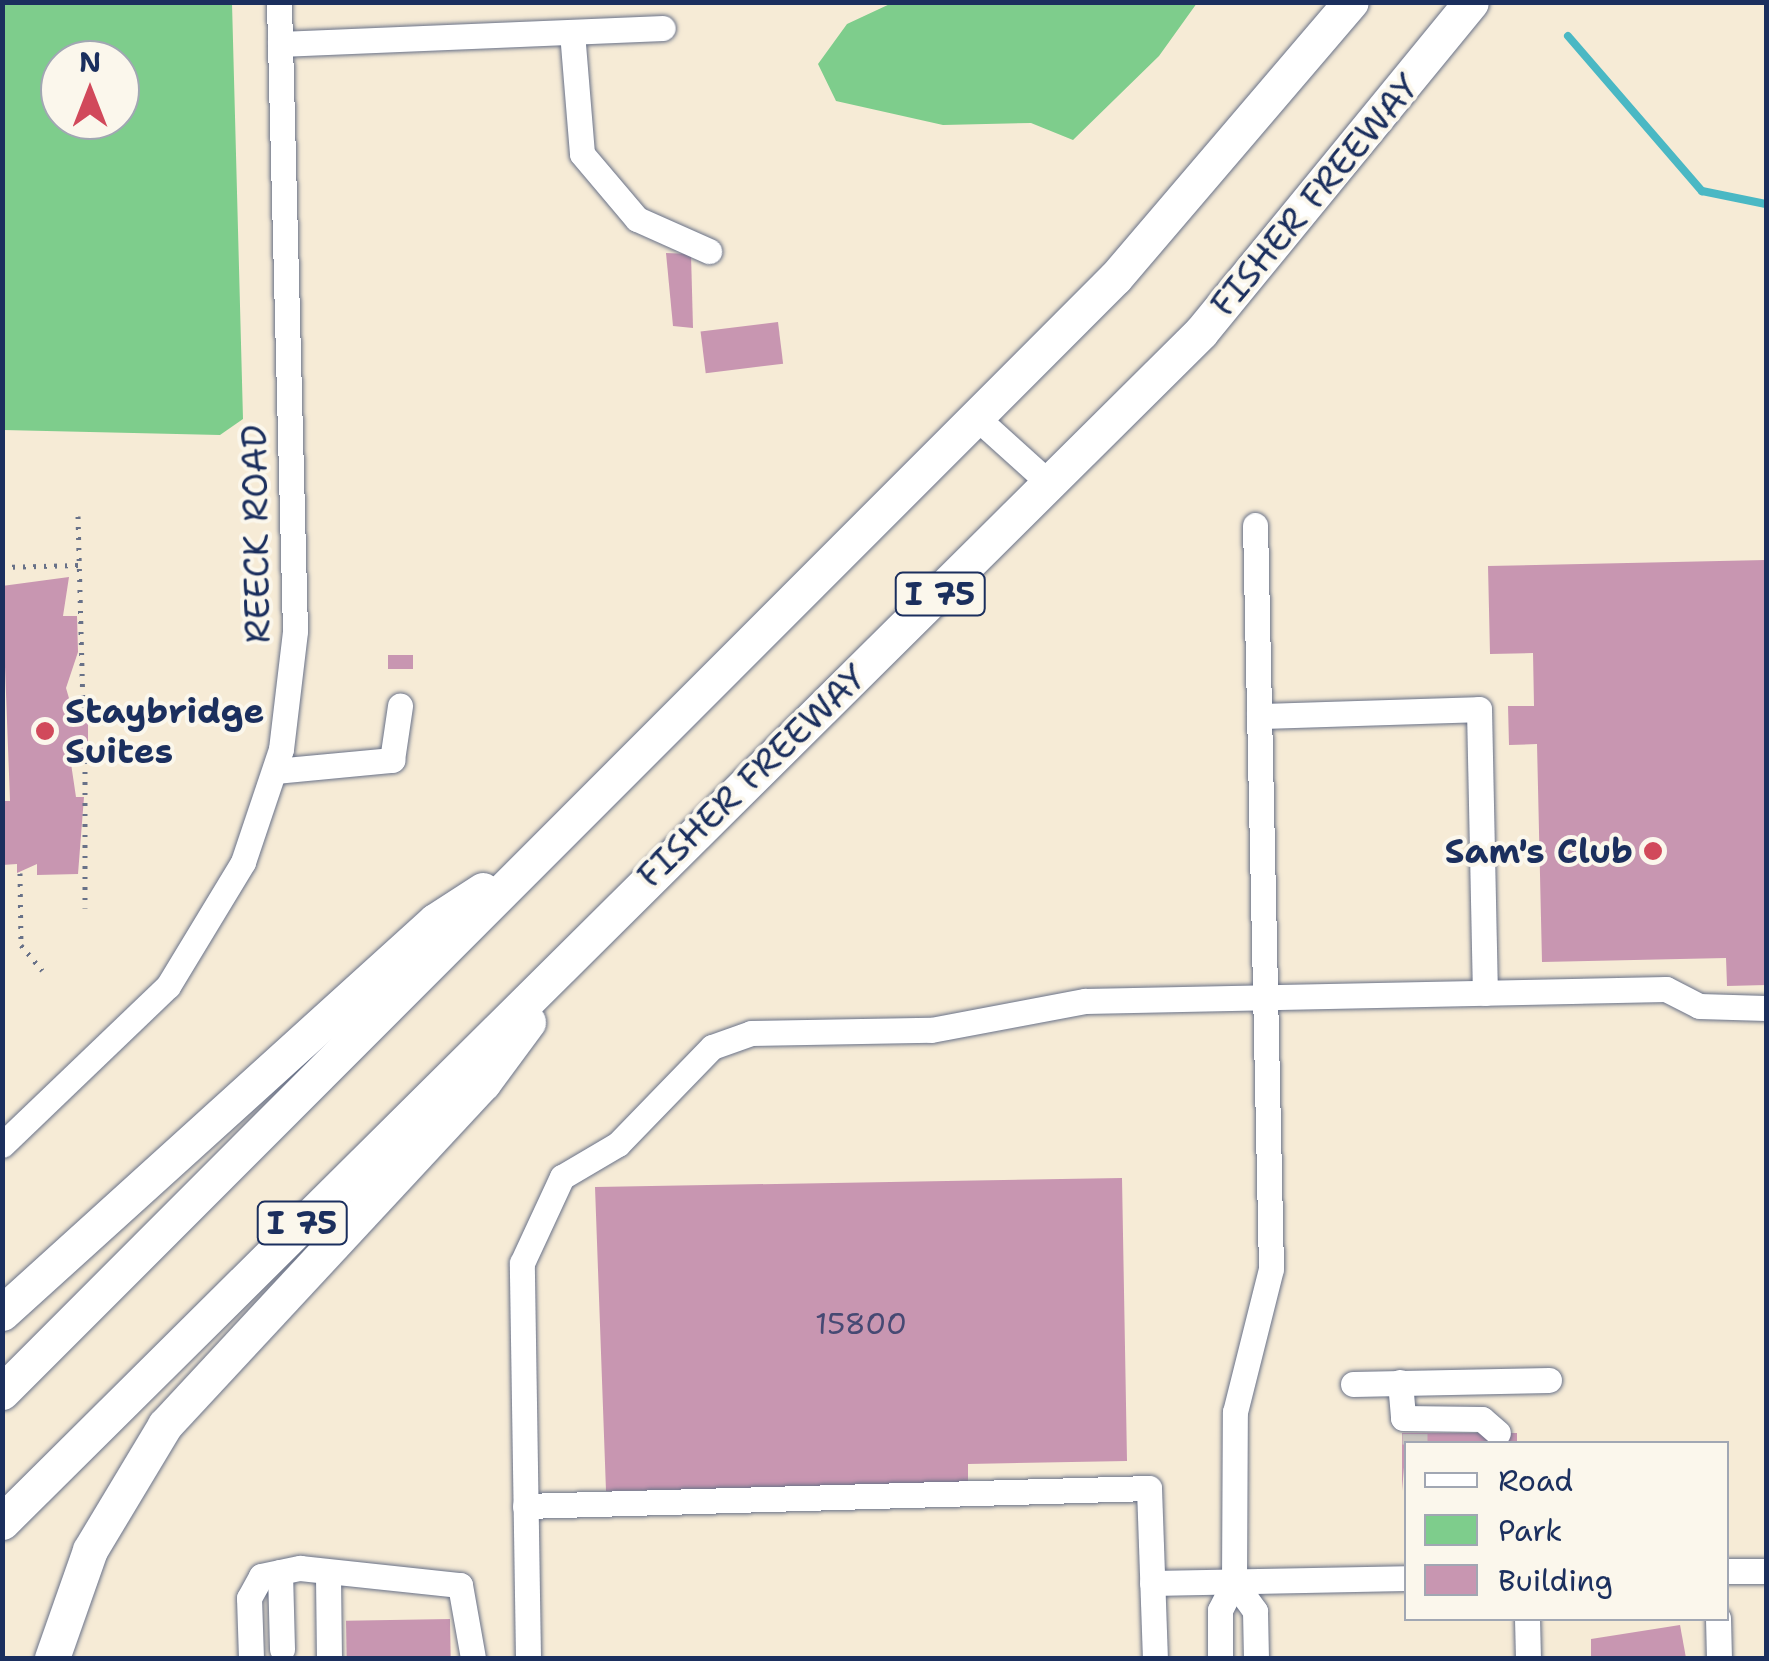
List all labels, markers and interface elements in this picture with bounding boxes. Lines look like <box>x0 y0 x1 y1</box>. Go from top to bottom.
north arrow <box>40 40 140 140</box>
text: N <box>79 43 101 81</box>
street label: FISHER FREEWAY <box>1202 66 1428 324</box>
street label: REECK ROAD <box>233 424 279 644</box>
road number: I 75 <box>892 567 988 621</box>
street label: FISHER FREEWAY <box>628 656 876 896</box>
place label: Staybridge Suites <box>65 690 265 772</box>
marker: Staybridge Suites <box>34 720 56 742</box>
place label: Sam's Club <box>1445 830 1633 872</box>
marker: Sam's Club <box>1642 840 1664 862</box>
road number: I 75 <box>254 1196 350 1250</box>
house number: 15800 <box>815 1306 907 1342</box>
legend <box>1404 1441 1729 1621</box>
text: Road <box>1498 1460 1573 1501</box>
text: Park <box>1498 1510 1562 1551</box>
text: Building <box>1498 1560 1613 1601</box>

